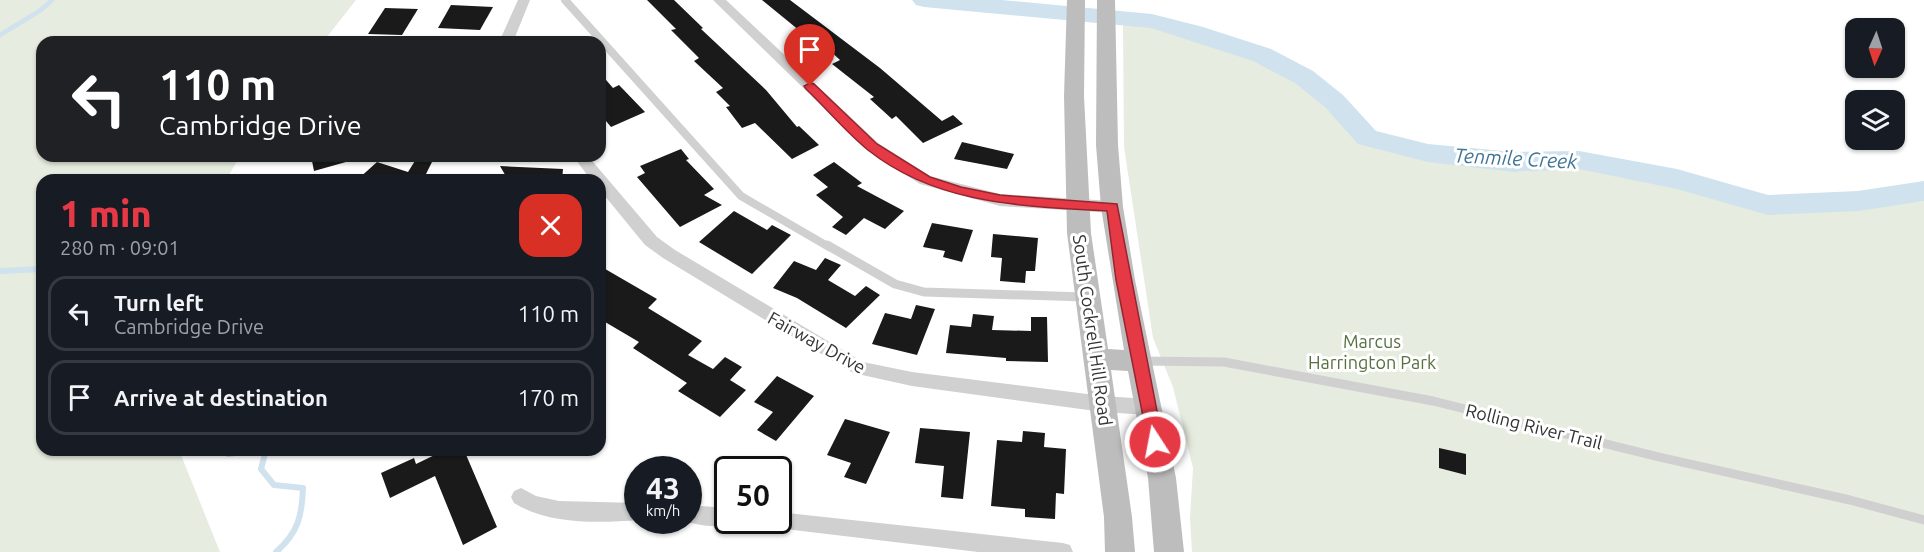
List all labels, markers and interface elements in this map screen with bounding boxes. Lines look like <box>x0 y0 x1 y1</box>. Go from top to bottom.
north arrow <box>1845 18 1905 78</box>
map controls <box>1845 18 1905 150</box>
pin <box>784 24 835 86</box>
icon: arrive <box>793 33 826 66</box>
icon: left <box>60 60 138 138</box>
text: 110 m <box>159 61 276 108</box>
button: layers <box>1845 90 1905 150</box>
text: Cambridge Drive <box>159 110 362 140</box>
water label: Tenmile Creek <box>1454 143 1579 173</box>
text: 1 min <box>60 193 152 234</box>
button: close <box>519 194 582 257</box>
street label: South Cockrell Hill Road <box>1070 233 1116 427</box>
text: 280 m · 09:01 <box>60 236 180 259</box>
text: Turn left <box>114 290 204 315</box>
icon: left <box>63 297 96 330</box>
text: 110 m <box>518 301 579 326</box>
street label: Fairway Drive <box>765 307 869 377</box>
text: Cambridge Drive <box>114 315 264 338</box>
park label: Marcus Harrington Park <box>1308 331 1436 372</box>
icon: arrive <box>63 381 96 414</box>
text: Arrive at destination <box>114 385 328 410</box>
text: 170 m <box>518 385 579 410</box>
street label: Rolling River Trail <box>1464 399 1605 453</box>
position arrow <box>1123 410 1187 474</box>
speed limit sign: 50 <box>714 456 792 534</box>
text: 43 <box>646 471 680 505</box>
text: km/h <box>646 502 680 519</box>

